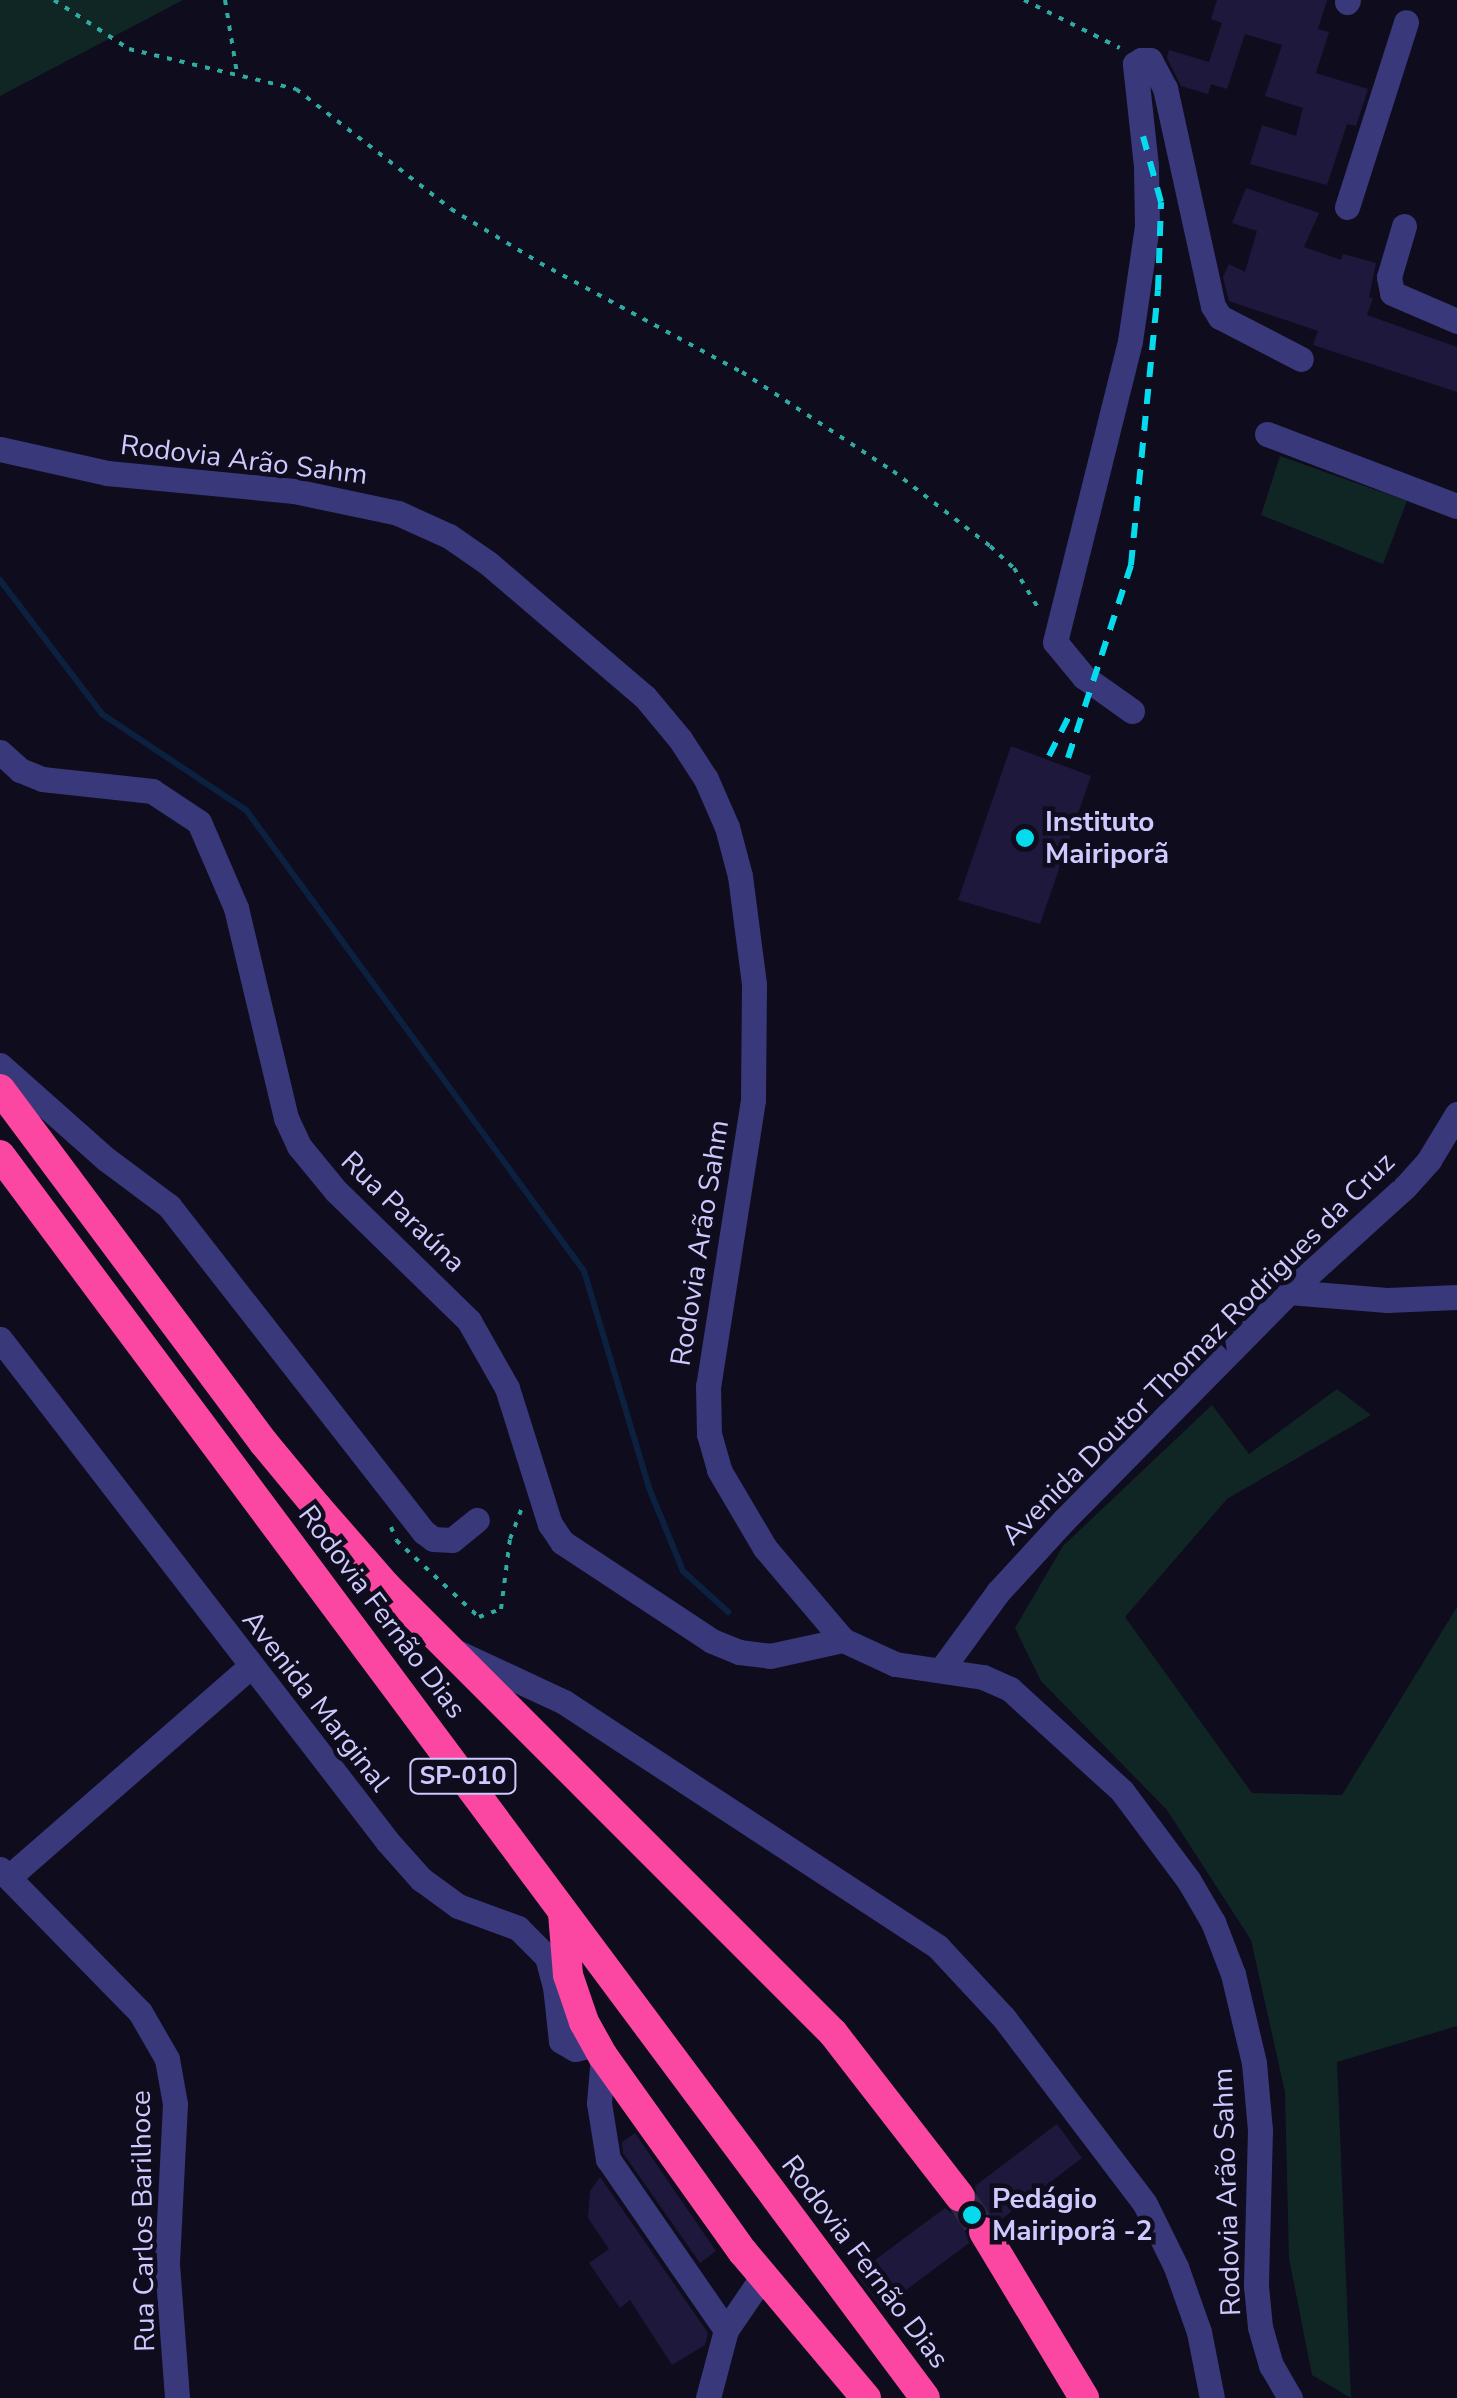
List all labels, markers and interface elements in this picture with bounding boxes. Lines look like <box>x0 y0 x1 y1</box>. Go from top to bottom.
street label: Rodovia Arão Sahm <box>119 428 369 492</box>
place label: Instituto Mairiporã <box>1045 805 1169 871</box>
marker: Instituto Mairiporã <box>1014 827 1036 849</box>
street label: Rodovia Arão Sahm <box>664 1118 736 1368</box>
street label: Rua Paraúna <box>334 1145 472 1279</box>
street label: Avenida Doutor Thomaz Rodrigues da Cruz <box>995 1146 1401 1552</box>
street label: Rodovia Fernão Dias <box>291 1499 473 1725</box>
street label: Avenida Marginal <box>235 1604 397 1798</box>
road number: SP-010 <box>408 1756 518 1796</box>
street label: Rodovia Arão Sahm <box>1206 2067 1248 2317</box>
street label: Rua Carlos Barilhoce <box>124 2090 162 2352</box>
street label: Rodovia Fernão Dias <box>774 2149 956 2375</box>
place label: Pedágio Mairiporã -2 <box>992 2182 1152 2248</box>
marker: Pedágio Mairiporã -2 <box>961 2204 983 2226</box>

